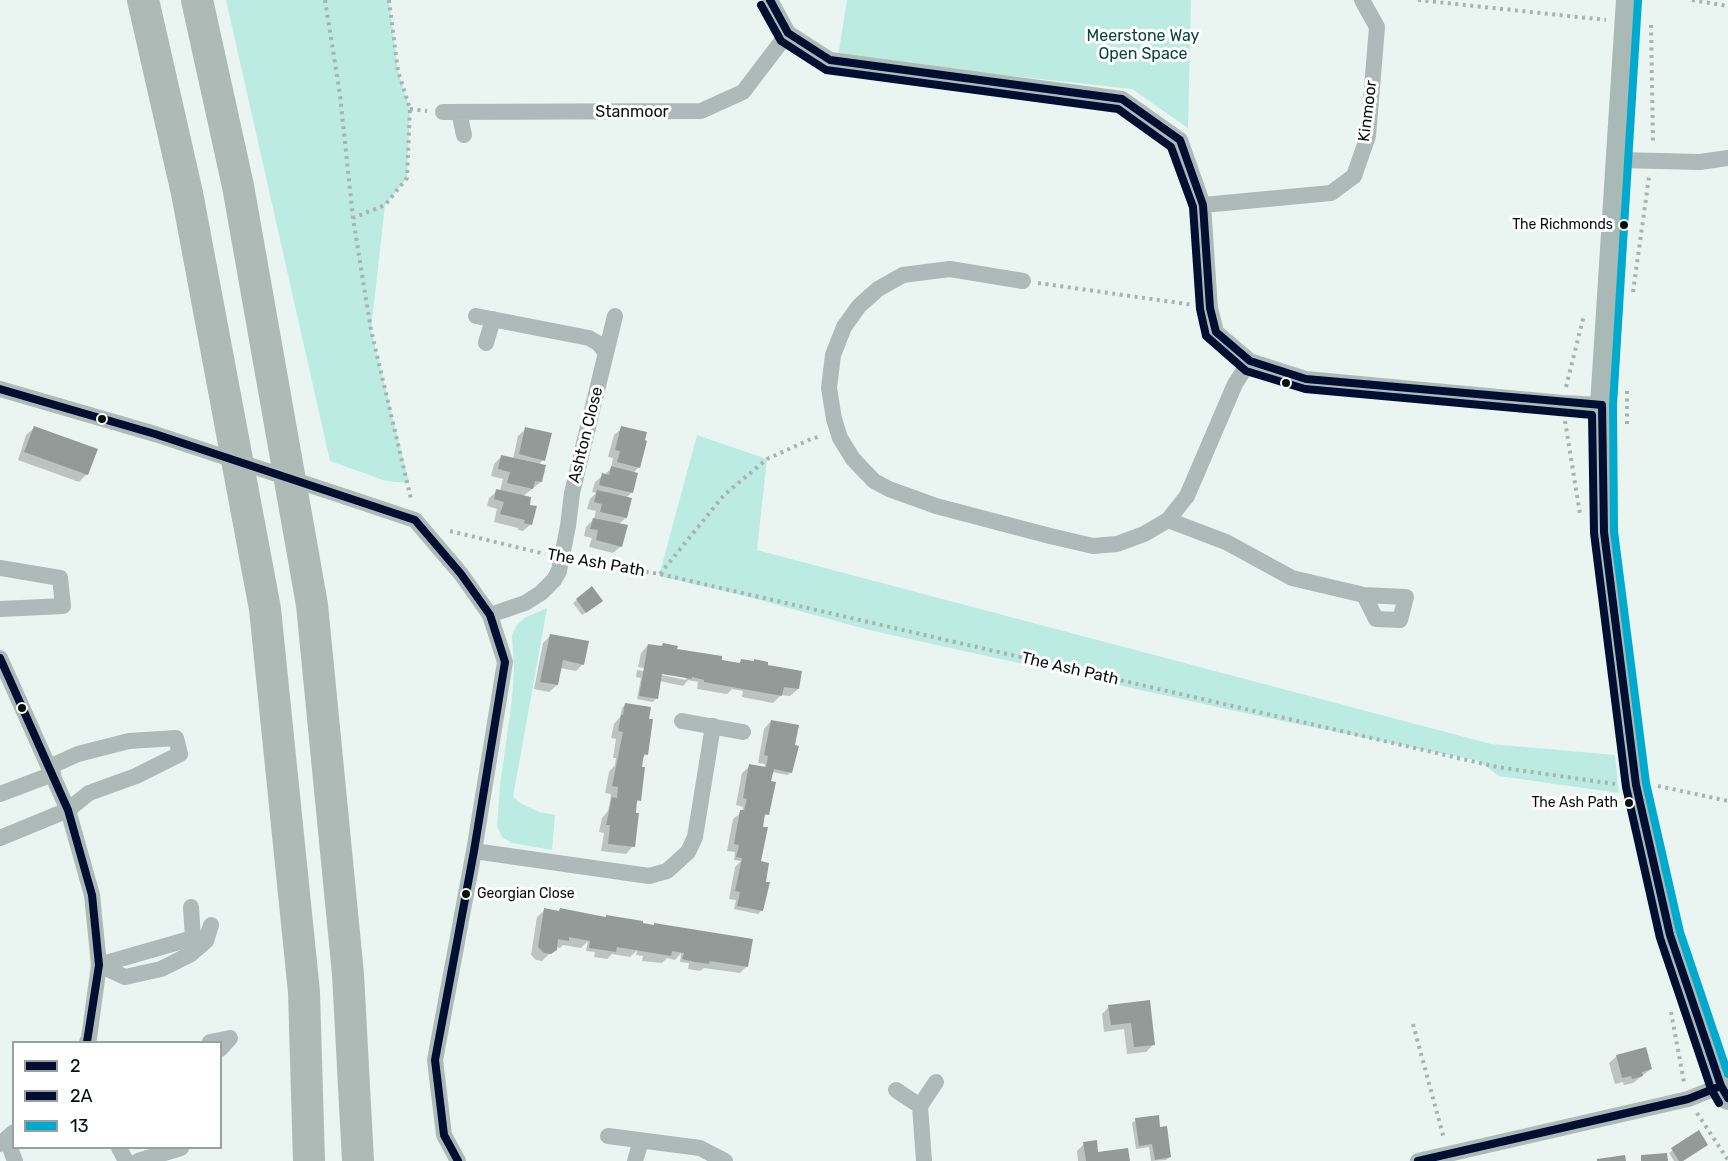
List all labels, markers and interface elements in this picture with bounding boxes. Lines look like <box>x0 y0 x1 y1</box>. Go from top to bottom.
park label: Meerstone Way Open Space <box>1087 26 1199 64</box>
street label: Kinmoor <box>1355 79 1381 143</box>
street label: Stanmoor <box>595 102 669 122</box>
place label: The Richmonds <box>1512 217 1613 233</box>
marker: The Richmonds <box>1618 219 1630 231</box>
unlabelled marker <box>1280 377 1292 389</box>
street label: Ashton Close <box>565 385 607 485</box>
unlabelled marker <box>96 413 108 425</box>
street label: The Ash Path <box>546 545 646 581</box>
street label: The Ash Path <box>1020 649 1120 689</box>
unlabelled marker <box>16 702 28 714</box>
place label: The Ash Path <box>1531 795 1618 811</box>
marker: The Ash Path <box>1623 797 1635 809</box>
place label: Georgian Close <box>477 886 575 902</box>
marker: Georgian Close <box>460 888 472 900</box>
legend <box>12 1041 222 1149</box>
text: 2 <box>70 1055 81 1077</box>
text: 2A <box>70 1085 93 1107</box>
text: 13 <box>70 1115 89 1137</box>

